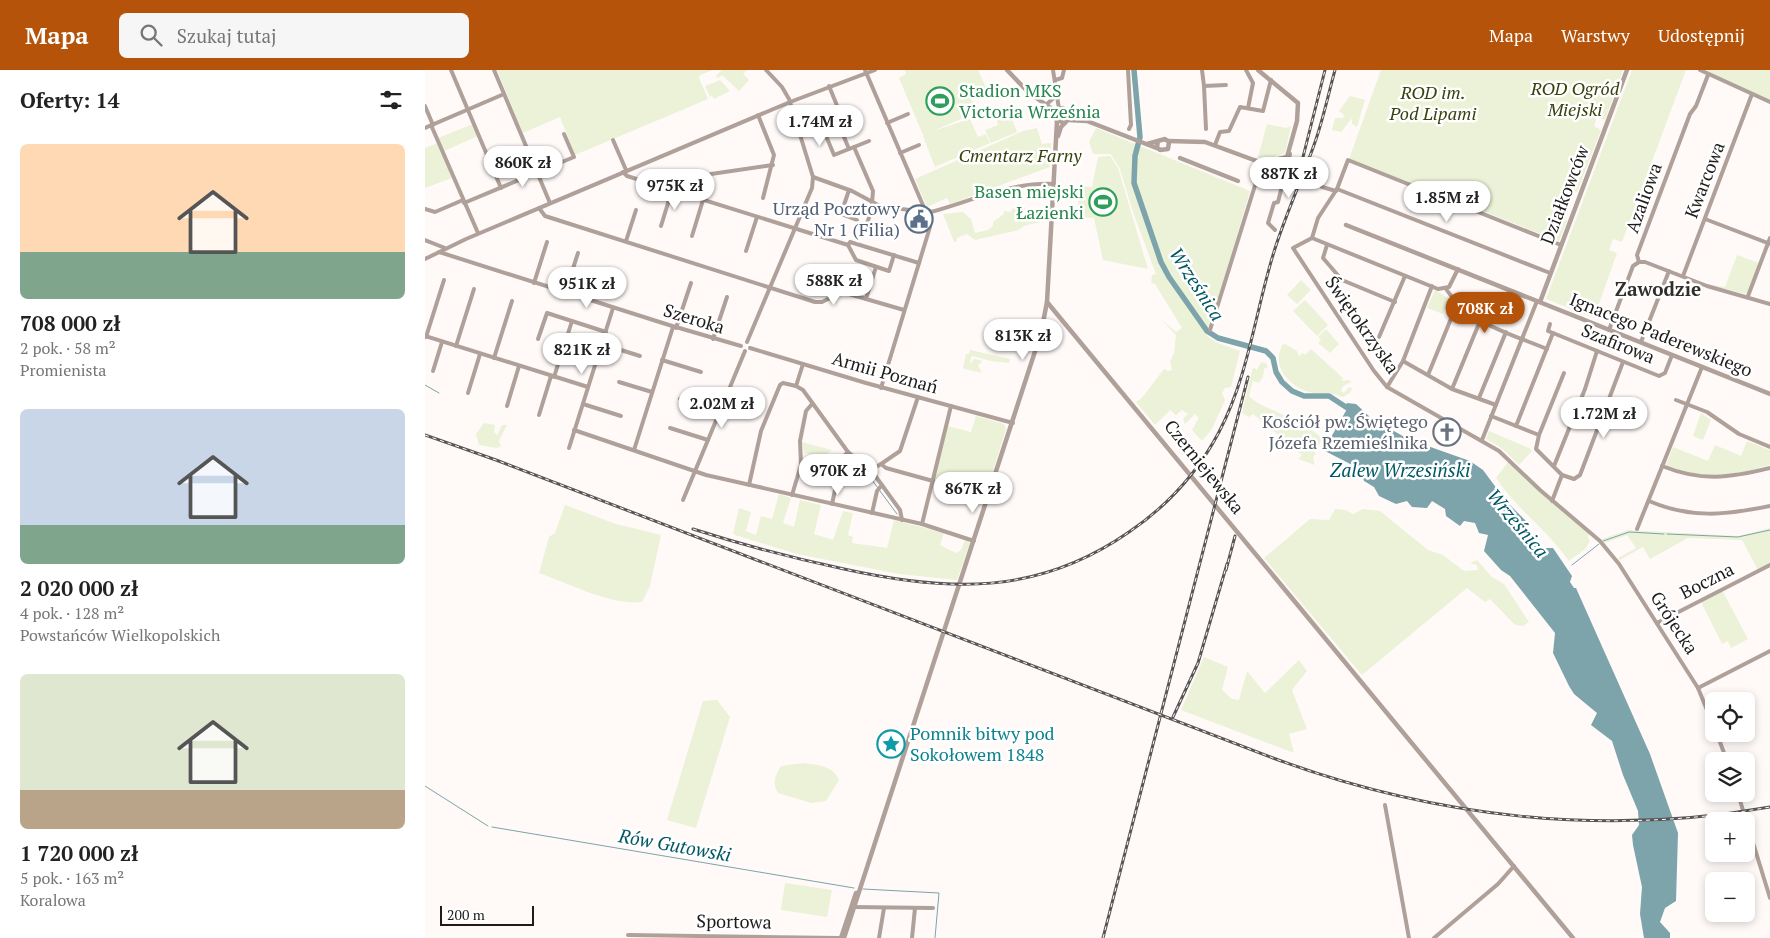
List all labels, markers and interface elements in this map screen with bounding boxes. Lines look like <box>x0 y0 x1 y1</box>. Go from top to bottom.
search box <box>119 13 469 58</box>
text: Mapa <box>25 19 89 51</box>
icon: search <box>137 21 165 49</box>
text: Szukaj tutaj <box>177 23 277 48</box>
text: Mapa <box>1489 23 1533 47</box>
text: Warstwy <box>1561 23 1630 47</box>
text: Udostępnij <box>1658 23 1745 47</box>
park label: ROD Ogród Miejski <box>1530 76 1620 121</box>
place label: Stadion MKS Victoria Września <box>959 78 1101 123</box>
park label: ROD im. Pod Lipami <box>1389 80 1476 125</box>
text: Oferty: 14 <box>20 86 120 114</box>
icon: filters <box>377 86 405 114</box>
sports icon: Stadion MKS Victoria Września <box>925 86 955 116</box>
pin: 1.74M zł <box>768 104 872 147</box>
text: 1.74M zł <box>788 110 852 132</box>
street label: Kwarcowa <box>1679 138 1730 221</box>
street label: Działkowców <box>1534 141 1594 248</box>
park label: Cmentarz Farny <box>958 143 1082 167</box>
pin: 860K zł <box>477 146 569 188</box>
text: 860K zł <box>495 151 551 173</box>
pin: 887K zł <box>1243 156 1335 199</box>
street label: Azaliowa <box>1619 159 1667 236</box>
text: 887K zł <box>1261 162 1317 184</box>
pin: 975K zł <box>629 168 721 211</box>
text: 975K zł <box>647 174 703 196</box>
icon: home <box>168 177 258 267</box>
place label: Basen miejski Łazienki <box>974 179 1084 224</box>
pin: 1.85M zł <box>1395 180 1499 223</box>
text: 1.85M zł <box>1415 186 1479 208</box>
sports icon: Basen miejski Łazienki <box>1088 187 1118 217</box>
place label: Urząd Pocztowy Nr 1 (Filia) <box>773 196 901 241</box>
public building icon: Urząd Pocztowy Nr 1 (Filia) <box>904 204 934 234</box>
water label: Wrześnica <box>1164 242 1231 325</box>
pin: 588K zł <box>788 264 880 306</box>
pin: 951K zł <box>541 266 633 309</box>
text: 588K zł <box>806 269 862 291</box>
street label: Świętokrzyska <box>1320 271 1405 378</box>
text: 951K zł <box>559 272 615 294</box>
district label: Zawodzie <box>1615 276 1701 301</box>
street label: Ignacego Paderewskiego <box>1566 286 1756 382</box>
pin: 708K zł <box>1439 292 1531 334</box>
street label: Szeroka <box>661 297 728 339</box>
text: 708K zł <box>1457 297 1513 319</box>
text: 708 000 zł <box>20 309 121 337</box>
street label: Szafirowa <box>1578 317 1659 369</box>
pin: 813K zł <box>977 318 1069 361</box>
text: 813K zł <box>995 324 1051 346</box>
pin: 821K zł <box>536 332 628 375</box>
text: 2 pok. · 58 m² <box>20 337 116 359</box>
text: 821K zł <box>554 338 610 360</box>
street label: Armii Poznań <box>830 345 941 399</box>
text: Promienista <box>20 359 106 381</box>
pin: 2.02M zł <box>670 386 774 429</box>
text: 2.02M zł <box>690 392 754 414</box>
pin: 1.72M zł <box>1552 396 1656 439</box>
text: 1.72M zł <box>1572 402 1636 424</box>
place label: Kościół pw. Świętego Józefa Rzemieślnika <box>1262 409 1428 454</box>
street label: Czerniejewska <box>1159 414 1250 518</box>
church icon: Kościół pw. Świętego Józefa Rzemieślnika <box>1432 417 1462 447</box>
icon: home <box>168 442 258 532</box>
pin: 970K zł <box>792 454 884 496</box>
water label: Zalew Wrzesiński <box>1330 457 1471 482</box>
text: 970K zł <box>810 459 866 481</box>
pin: 867K zł <box>927 472 1019 514</box>
text: 867K zł <box>945 477 1001 499</box>
water label: Wrześnica <box>1482 483 1555 563</box>
street label: Boczna <box>1675 556 1738 604</box>
text: 2 020 000 zł <box>20 574 138 602</box>
street label: Grójecka <box>1646 586 1704 658</box>
text: 4 pok. · 128 m² <box>20 602 124 624</box>
text: Powstańców Wielkopolskich <box>20 624 220 646</box>
map controls <box>1705 692 1755 922</box>
button: locate <box>1705 692 1755 742</box>
icon: home <box>168 707 258 797</box>
place label: Pomnik bitwy pod Sokołowem 1848 <box>910 721 1055 766</box>
place icon: Pomnik bitwy pod Sokołowem 1848 <box>876 729 906 759</box>
button: layers <box>1705 752 1755 802</box>
button: + <box>1705 812 1755 862</box>
water label: Rów Gutowski <box>616 822 734 867</box>
text: 1 720 000 zł <box>20 839 138 867</box>
text: 5 pok. · 163 m² <box>20 867 124 889</box>
button: − <box>1705 872 1755 922</box>
text: Koralowa <box>20 889 86 911</box>
scale bar <box>440 903 534 926</box>
text: 200 m <box>447 905 485 924</box>
street label: Sportowa <box>696 908 772 934</box>

